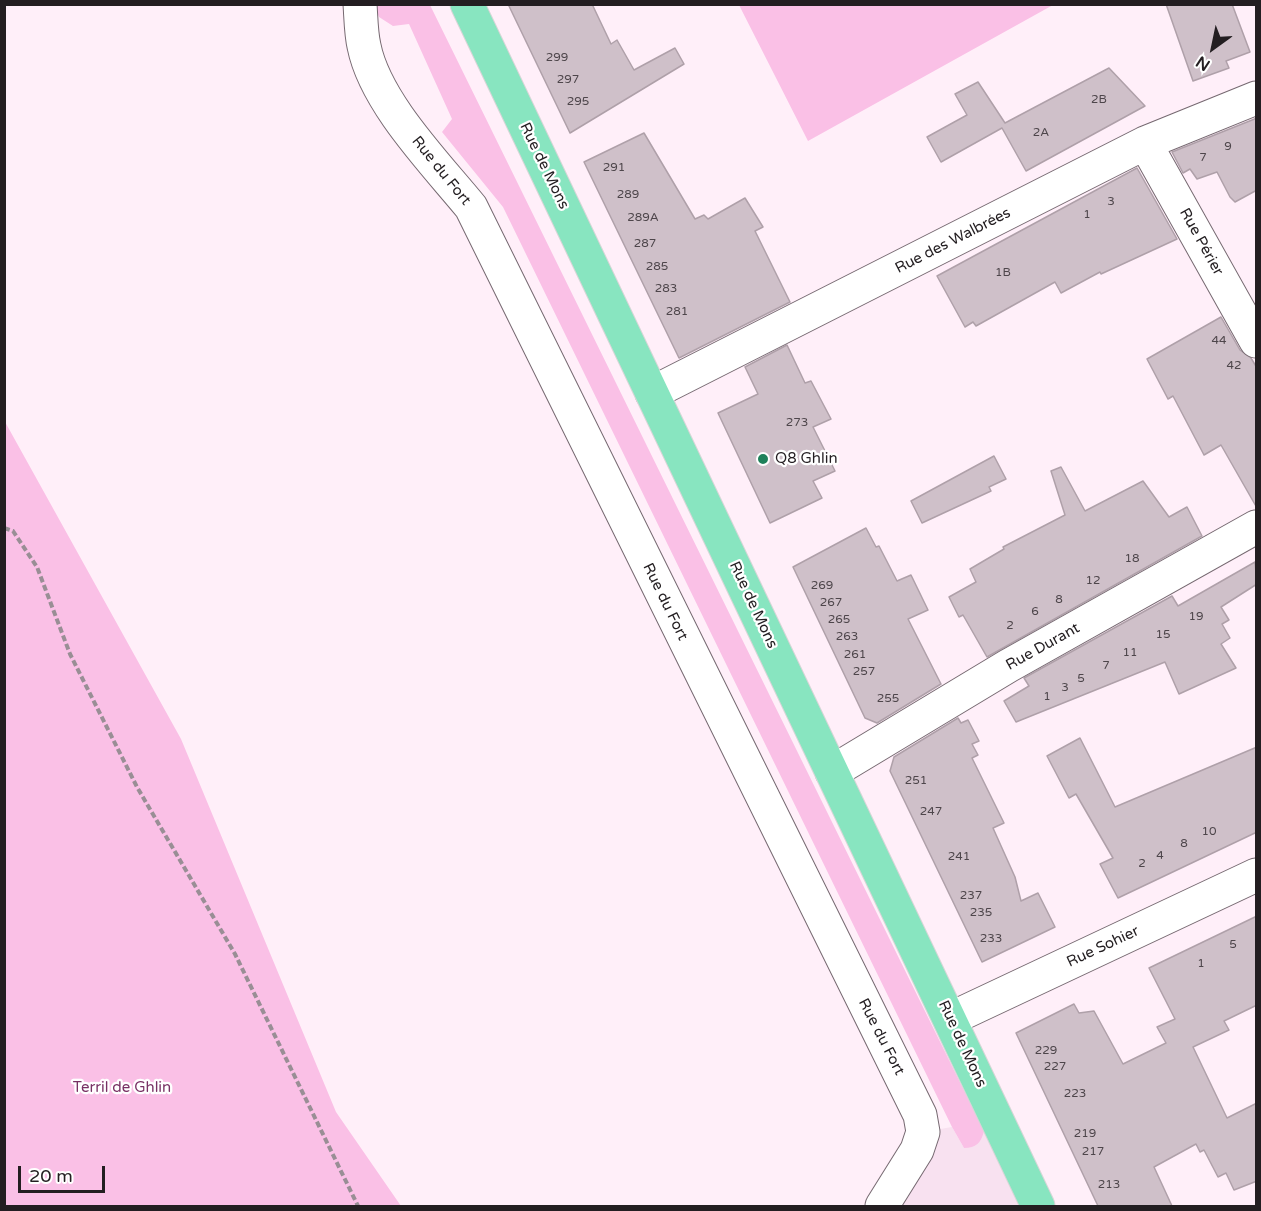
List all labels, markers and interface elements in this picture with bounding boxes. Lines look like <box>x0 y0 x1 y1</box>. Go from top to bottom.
north arrow <box>1183 18 1243 78</box>
house number: 299 <box>546 51 568 65</box>
text: N <box>1192 51 1214 75</box>
house number: 297 <box>557 73 579 87</box>
house number: 2B <box>1091 93 1107 107</box>
house number: 295 <box>567 95 589 109</box>
street label: Rue de Mons <box>515 120 573 212</box>
house number: 2A <box>1033 126 1049 140</box>
street label: Rue du Fort <box>408 133 474 209</box>
house number: 9 <box>1224 140 1232 154</box>
house number: 7 <box>1199 151 1207 165</box>
house number: 291 <box>603 161 625 175</box>
house number: 289 <box>617 188 639 202</box>
house number: 3 <box>1107 195 1115 209</box>
street label: Rue des Walbrées <box>892 204 1014 278</box>
street label: Rue Périer <box>1175 205 1227 279</box>
house number: 1 <box>1083 208 1091 222</box>
house number: 289A <box>627 211 659 225</box>
house number: 287 <box>634 237 656 251</box>
house number: 285 <box>646 260 668 274</box>
house number: 1B <box>995 266 1011 280</box>
house number: 283 <box>655 282 677 296</box>
house number: 281 <box>666 305 688 319</box>
house number: 44 <box>1211 334 1227 348</box>
house number: 42 <box>1226 359 1242 373</box>
house number: 273 <box>786 416 808 430</box>
place label: Q8 Ghlin <box>775 450 838 468</box>
marker: Q8 Ghlin <box>756 452 770 466</box>
house number: 18 <box>1124 552 1140 566</box>
street label: Rue de Mons <box>725 559 781 651</box>
street label: Rue du Fort <box>639 560 691 644</box>
house number: 12 <box>1085 574 1101 588</box>
house number: 269 <box>811 579 833 593</box>
house number: 8 <box>1055 593 1063 607</box>
house number: 267 <box>820 596 842 610</box>
house number: 6 <box>1031 605 1039 619</box>
house number: 19 <box>1188 610 1204 624</box>
house number: 265 <box>828 613 850 627</box>
street label: Rue Durant <box>1003 619 1083 675</box>
house number: 2 <box>1006 619 1014 633</box>
house number: 15 <box>1155 628 1171 642</box>
house number: 263 <box>836 630 858 644</box>
house number: 11 <box>1122 646 1138 660</box>
house number: 261 <box>844 648 866 662</box>
house number: 7 <box>1102 659 1110 673</box>
house number: 257 <box>853 665 875 679</box>
house number: 5 <box>1077 672 1085 686</box>
house number: 3 <box>1061 681 1069 695</box>
house number: 1 <box>1043 690 1051 704</box>
house number: 255 <box>877 692 899 706</box>
house number: 251 <box>905 774 927 788</box>
house number: 247 <box>920 805 942 819</box>
house number: 10 <box>1201 825 1217 839</box>
house number: 8 <box>1180 837 1188 851</box>
house number: 4 <box>1156 849 1164 863</box>
house number: 241 <box>948 850 970 864</box>
house number: 2 <box>1138 857 1146 871</box>
house number: 237 <box>960 889 982 903</box>
house number: 235 <box>970 906 992 920</box>
street label: Rue Sohier <box>1064 922 1142 972</box>
house number: 233 <box>980 932 1002 946</box>
house number: 5 <box>1229 938 1237 952</box>
house number: 1 <box>1197 957 1205 971</box>
street label: Rue du Fort <box>854 996 908 1078</box>
street label: Rue de Mons <box>934 998 990 1090</box>
house number: 229 <box>1035 1044 1057 1058</box>
house number: 227 <box>1044 1060 1066 1074</box>
park label: Terril de Ghlin <box>73 1079 171 1097</box>
house number: 223 <box>1064 1087 1086 1101</box>
house number: 219 <box>1074 1127 1096 1141</box>
house number: 217 <box>1082 1145 1104 1159</box>
scale bar <box>21 1154 108 1192</box>
text: 20 m <box>29 1165 73 1187</box>
house number: 213 <box>1098 1178 1120 1192</box>

